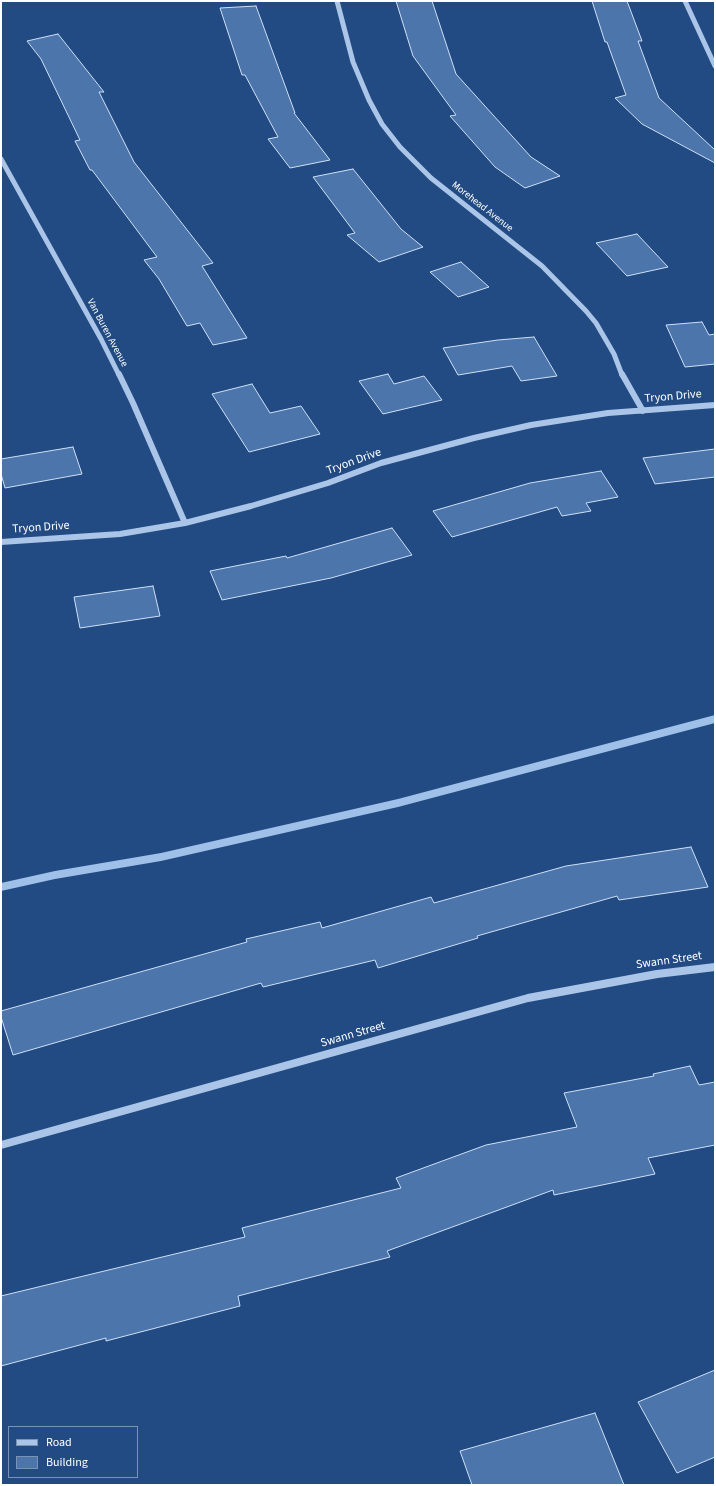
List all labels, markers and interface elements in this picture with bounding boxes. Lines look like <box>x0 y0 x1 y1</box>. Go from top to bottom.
street label: Morehead Avenue <box>449 179 515 235</box>
street label: Van Buren Avenue <box>84 297 130 369</box>
street label: Tryon Drive <box>644 387 702 407</box>
street label: Tryon Drive <box>325 445 383 479</box>
street label: Tryon Drive <box>12 519 70 537</box>
street label: Swann Street <box>635 949 703 973</box>
street label: Swann Street <box>319 1019 387 1051</box>
legend <box>8 1426 138 1478</box>
text: Road <box>46 1434 72 1451</box>
text: Building <box>46 1454 88 1471</box>

